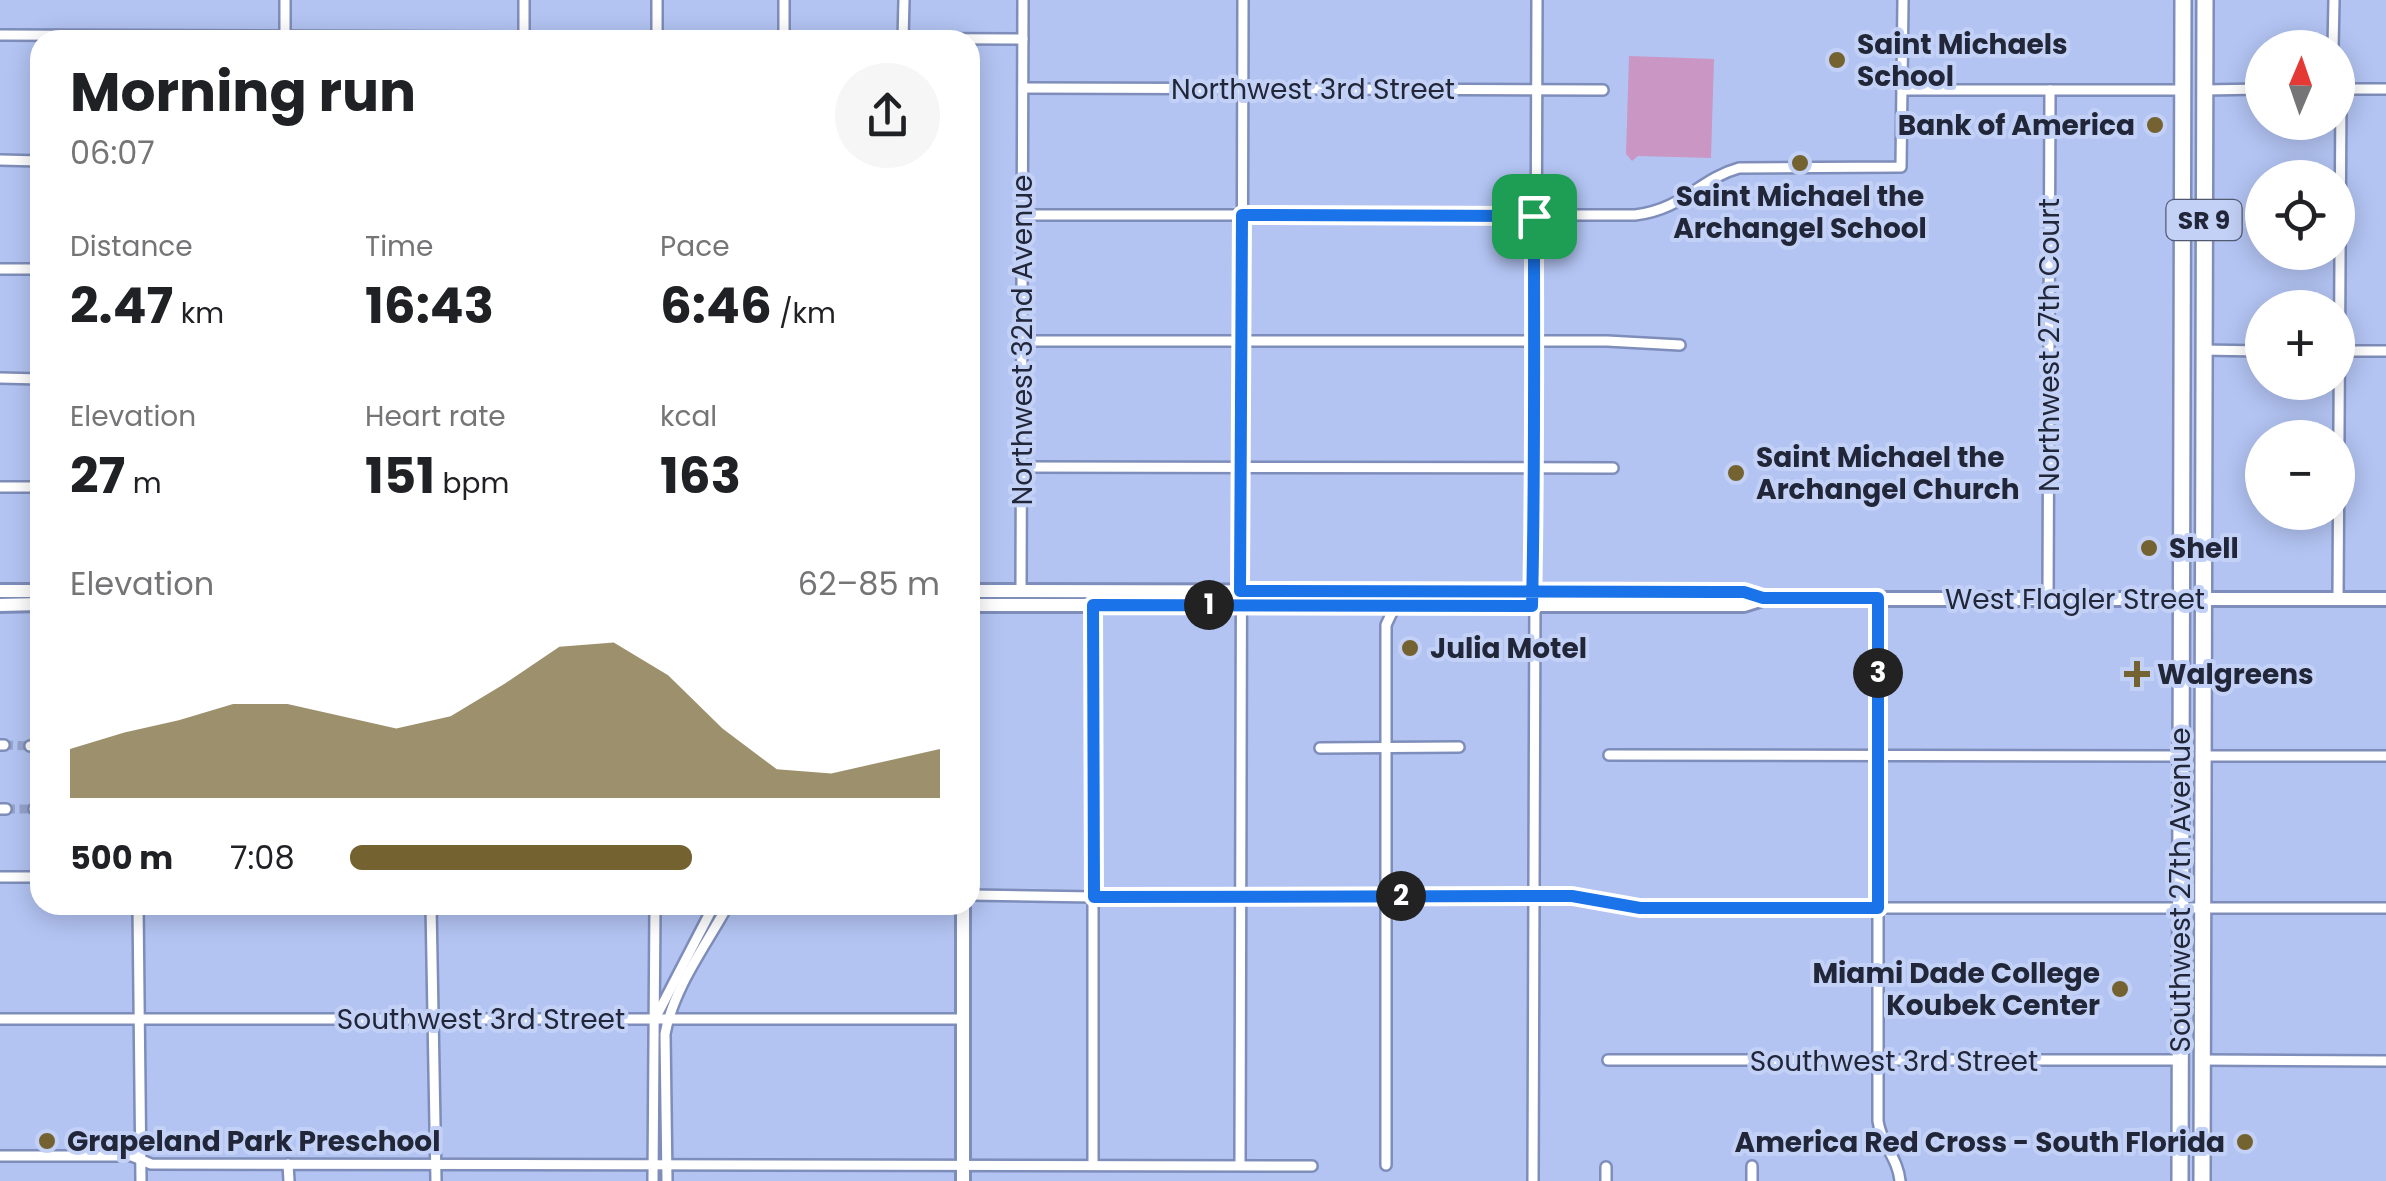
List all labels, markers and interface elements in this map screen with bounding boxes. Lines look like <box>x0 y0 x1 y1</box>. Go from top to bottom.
place label: Saint Michaels School <box>1857 25 2068 96</box>
north arrow <box>2245 30 2355 140</box>
map controls <box>2245 30 2355 530</box>
marker: Saint Michaels School <box>1826 49 1848 71</box>
text: Morning run <box>70 53 416 130</box>
button: share <box>835 63 940 168</box>
street label: Northwest 3rd Street <box>1171 70 1455 109</box>
place label: Bank of America <box>1898 106 2135 145</box>
marker: Bank of America <box>2144 114 2166 136</box>
text: 06:07 <box>70 130 155 175</box>
marker: Saint Michael the Archangel School <box>1789 152 1811 174</box>
button: locate <box>2245 160 2355 270</box>
pin <box>1492 174 1577 259</box>
street label: Northwest 32nd Avenue <box>1003 175 1042 505</box>
place label: Saint Michael the Archangel School <box>1673 177 1927 248</box>
icon: arrive <box>1507 189 1562 244</box>
street label: Northwest 27th Court <box>2030 198 2069 492</box>
road number: SR 9 <box>2166 200 2242 240</box>
text: Distance <box>70 227 193 266</box>
text: Time <box>365 227 433 266</box>
text: Pace <box>660 227 730 266</box>
text: 2.47 <box>70 270 173 341</box>
text: 16:43 <box>365 270 494 341</box>
text: 6:46 <box>660 270 772 341</box>
button: + <box>2245 290 2355 400</box>
text: km <box>173 294 224 333</box>
text: /km <box>772 294 836 333</box>
text: Elevation <box>70 397 196 436</box>
text: Heart rate <box>365 397 506 436</box>
text: kcal <box>660 397 717 436</box>
button: − <box>2245 420 2355 530</box>
place label: Saint Michael the Archangel Church <box>1756 438 2020 509</box>
text: 27 <box>70 440 125 511</box>
text: 151 <box>365 440 435 511</box>
text: 163 <box>660 440 741 511</box>
marker: Saint Michael the Archangel Church <box>1725 462 1747 484</box>
text: m <box>125 464 162 503</box>
text: bpm <box>435 464 509 503</box>
place label: Shell <box>2169 529 2239 568</box>
marker: Shell <box>2138 537 2160 559</box>
text: Elevation <box>70 561 214 606</box>
text: 62–85 m <box>798 561 940 606</box>
pin: 1 <box>1184 580 1234 630</box>
street label: West Flagler Street <box>1945 580 2205 619</box>
text: 1 <box>1204 585 1214 624</box>
place label: Julia Motel <box>1430 629 1587 668</box>
marker: Julia Motel <box>1399 637 1421 659</box>
pin: 3 <box>1853 648 1903 698</box>
text: 3 <box>1870 653 1886 692</box>
place label: Walgreens <box>2157 655 2314 694</box>
marker: Walgreens <box>2126 663 2148 685</box>
street label: Southwest 27th Avenue <box>2161 727 2200 1053</box>
text: 500 m <box>70 835 173 880</box>
text: 7:08 <box>230 835 295 880</box>
pin: 2 <box>1376 871 1426 921</box>
text: 2 <box>1393 876 1409 915</box>
place label: Miami Dade College Koubek Center <box>1812 954 2100 1025</box>
marker: Miami Dade College Koubek Center <box>2109 978 2131 1000</box>
street label: Southwest 3rd Street <box>337 1000 625 1039</box>
street label: Southwest 3rd Street <box>1750 1042 2038 1081</box>
place label: Grapeland Park Preschool <box>67 1122 440 1161</box>
place label: America Red Cross - South Florida <box>1735 1123 2225 1162</box>
marker: Grapeland Park Preschool <box>36 1130 58 1152</box>
marker: America Red Cross - South Florida <box>2234 1131 2256 1153</box>

